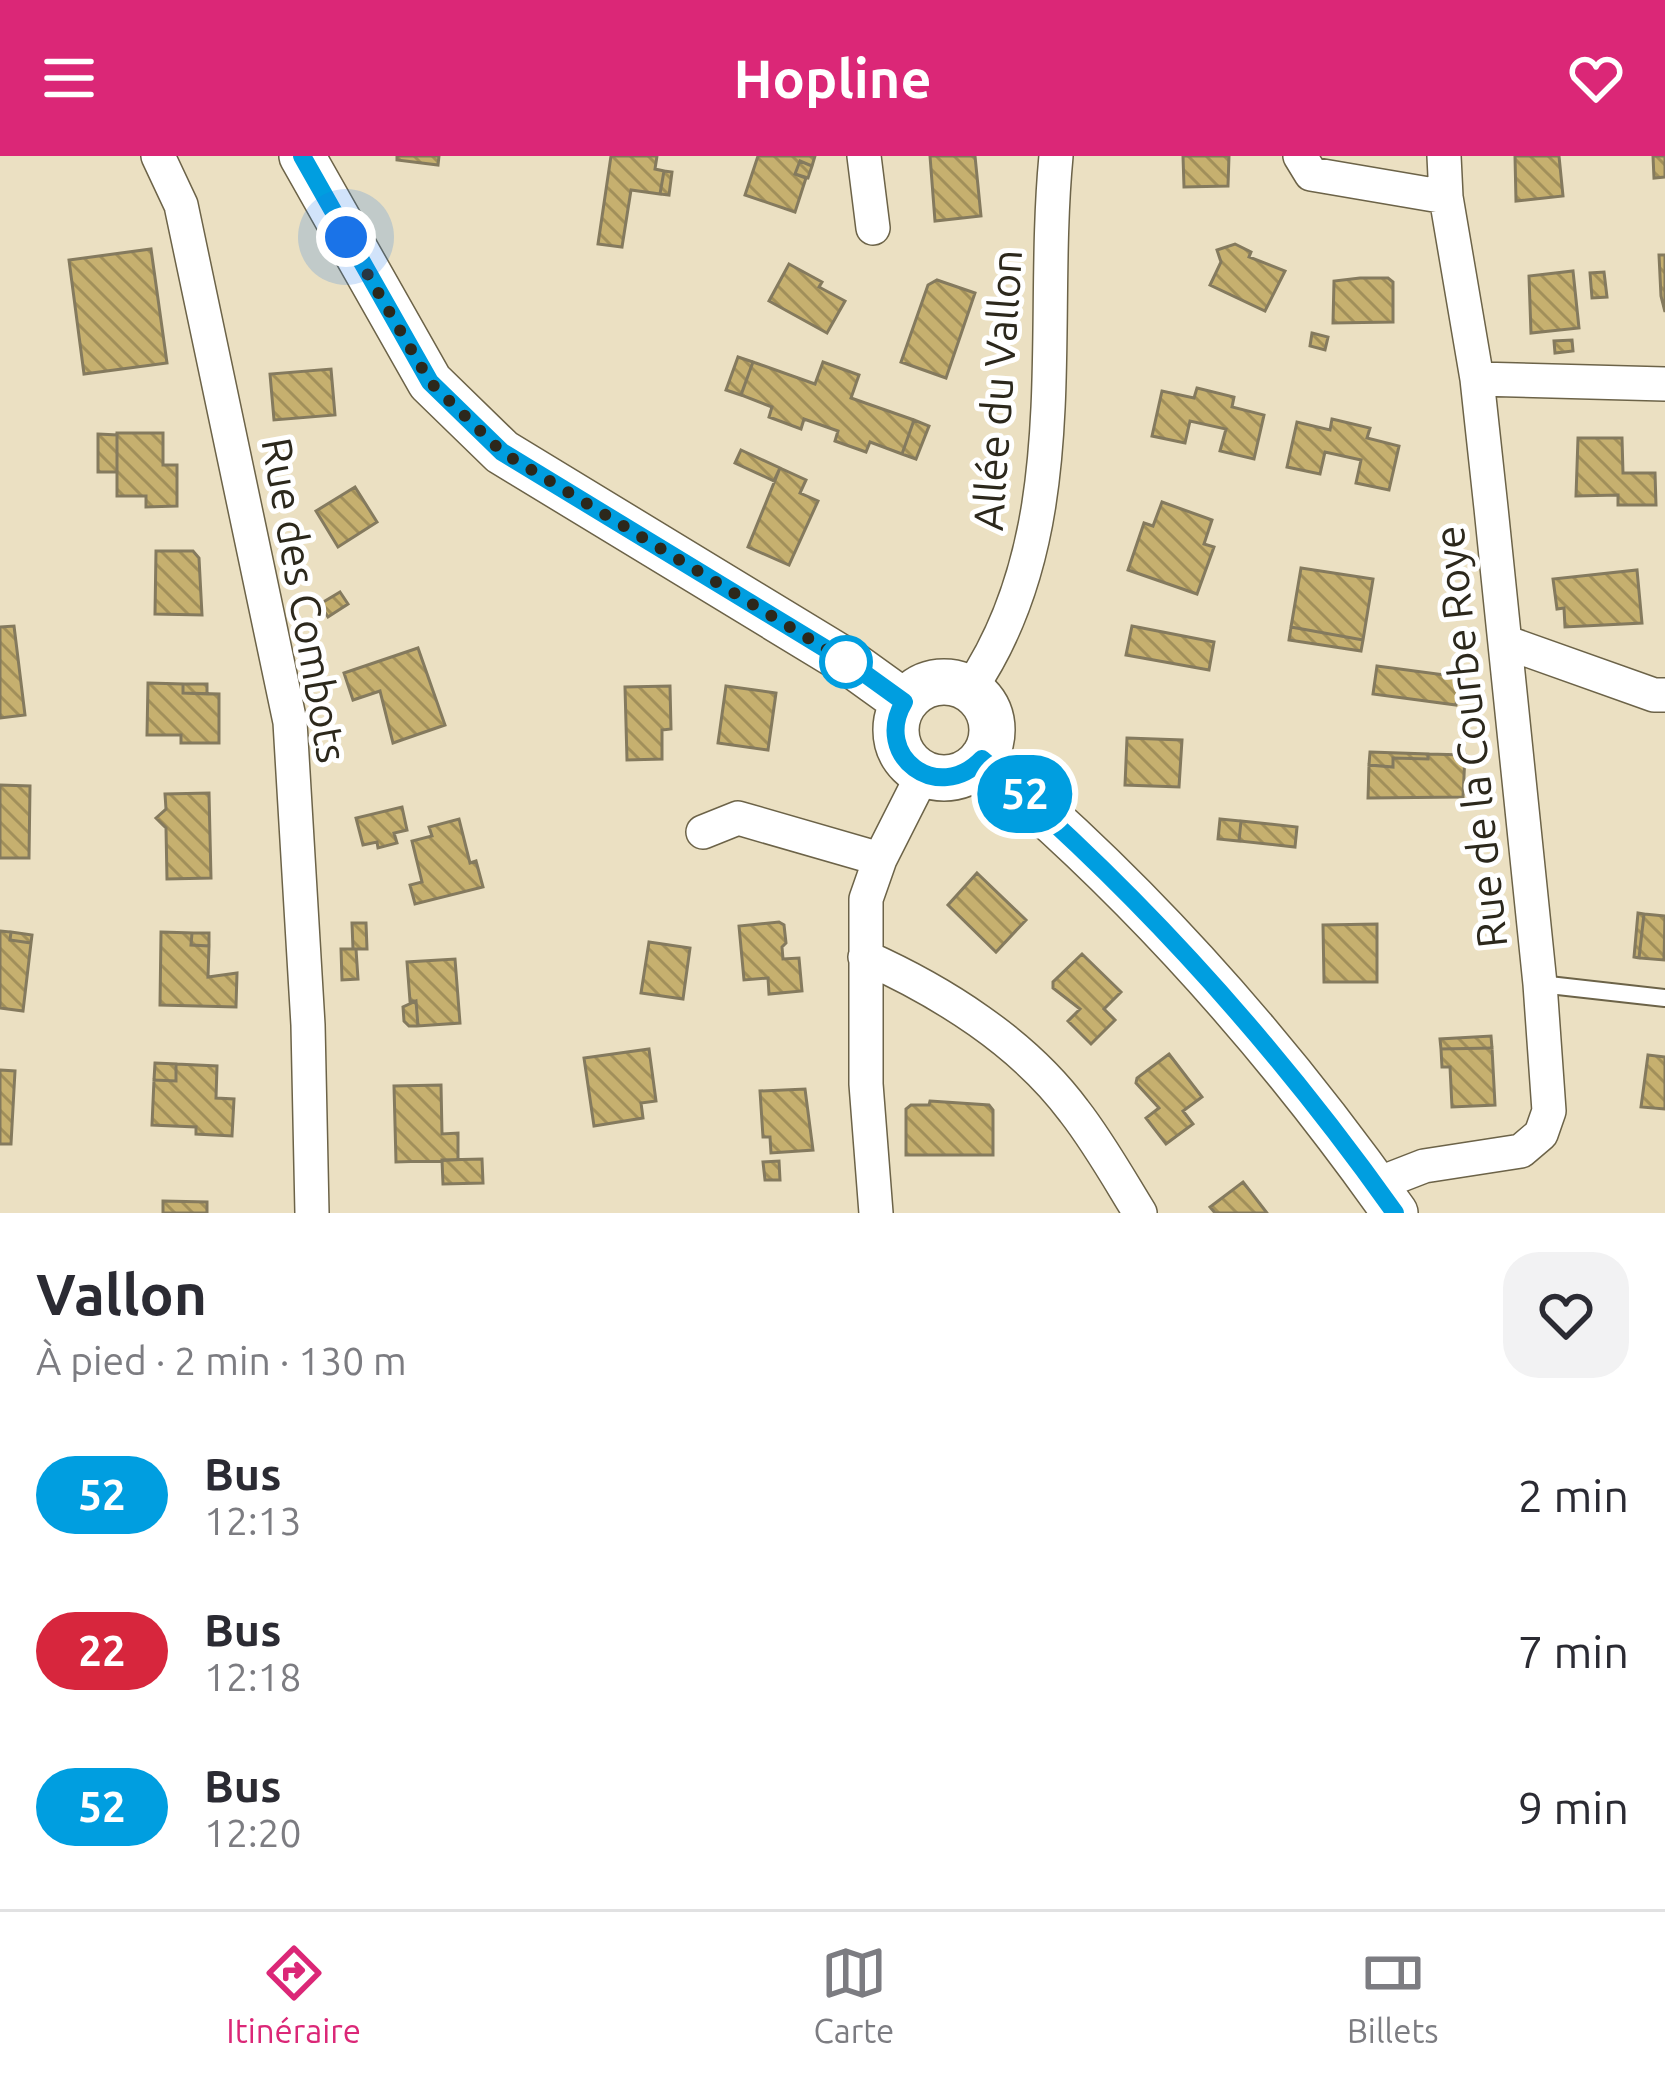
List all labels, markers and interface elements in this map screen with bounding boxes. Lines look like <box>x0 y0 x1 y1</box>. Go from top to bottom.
icon: menu <box>36 45 102 111</box>
icon: heart <box>1563 45 1629 111</box>
text: Hopline <box>733 48 932 108</box>
your location <box>316 207 376 267</box>
street label: Allée du Vallon <box>964 248 1030 532</box>
street label: Rue des Combots <box>253 434 357 766</box>
street label: Rue de la Courbe Roye <box>1424 524 1516 950</box>
unlabelled marker <box>821 637 871 687</box>
line badge: 52 <box>971 755 1079 833</box>
text: 52 <box>1001 770 1049 817</box>
button: heart <box>1503 1252 1629 1378</box>
text: Vallon <box>36 1262 207 1326</box>
text: À pied · 2 min · 130 m <box>36 1339 407 1382</box>
text: Bus <box>204 1448 281 1499</box>
text: 2 min <box>1518 1470 1629 1521</box>
text: 52 <box>78 1471 126 1518</box>
text: 12:13 <box>204 1499 302 1542</box>
text: Bus <box>204 1604 281 1655</box>
text: 7 min <box>1518 1626 1629 1677</box>
text: 22 <box>78 1627 126 1674</box>
text: 12:18 <box>204 1655 302 1698</box>
text: Bus <box>204 1760 281 1811</box>
text: 9 min <box>1518 1782 1629 1833</box>
text: 52 <box>78 1783 126 1830</box>
text: 12:20 <box>204 1811 302 1854</box>
tab: Itinéraire <box>226 1940 361 2049</box>
tab: Carte <box>813 1940 894 2049</box>
tab: Billets <box>1347 1940 1439 2049</box>

